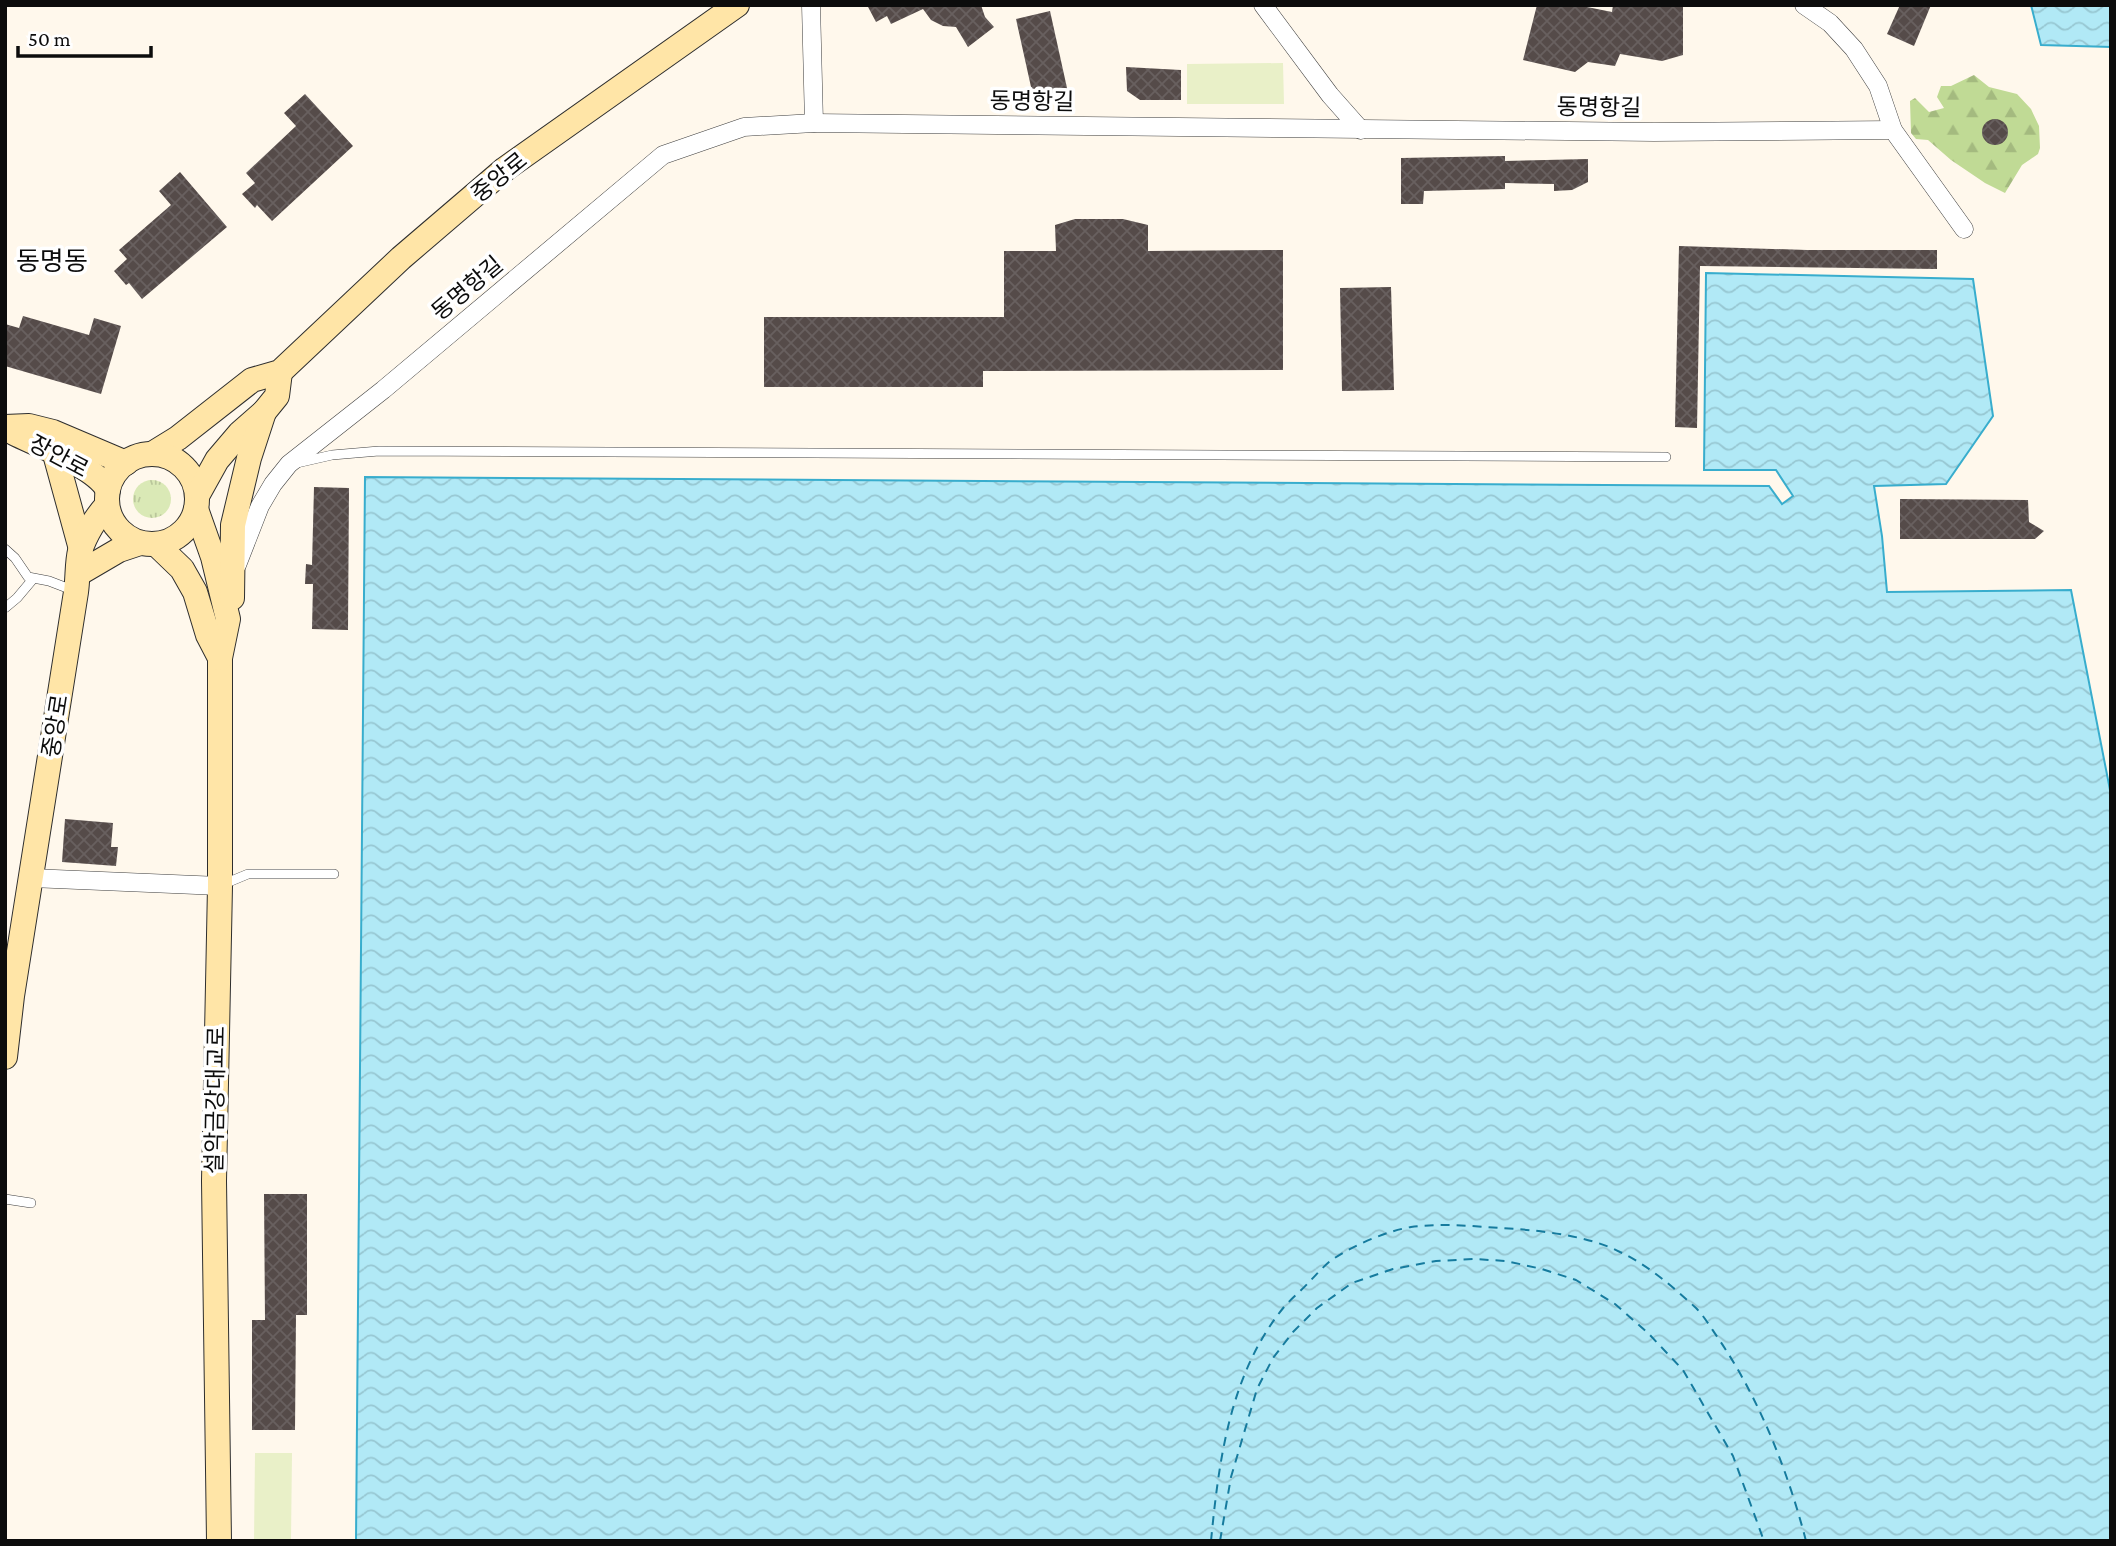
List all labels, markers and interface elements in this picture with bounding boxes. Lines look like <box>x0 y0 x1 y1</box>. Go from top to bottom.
scale bar <box>18 14 150 58</box>
text: 50 m <box>28 27 71 51</box>
street label: 동명항길 <box>989 87 1075 115</box>
street label: 동명항길 <box>1556 93 1642 121</box>
street label: 중앙로 <box>466 147 532 207</box>
district label: 동명동 <box>16 247 88 276</box>
street label: 동명항길 <box>426 251 508 325</box>
street label: 장안로 <box>25 430 93 482</box>
street label: 중앙로 <box>37 693 73 759</box>
street label: 설악금강대교로 <box>201 1026 229 1174</box>

